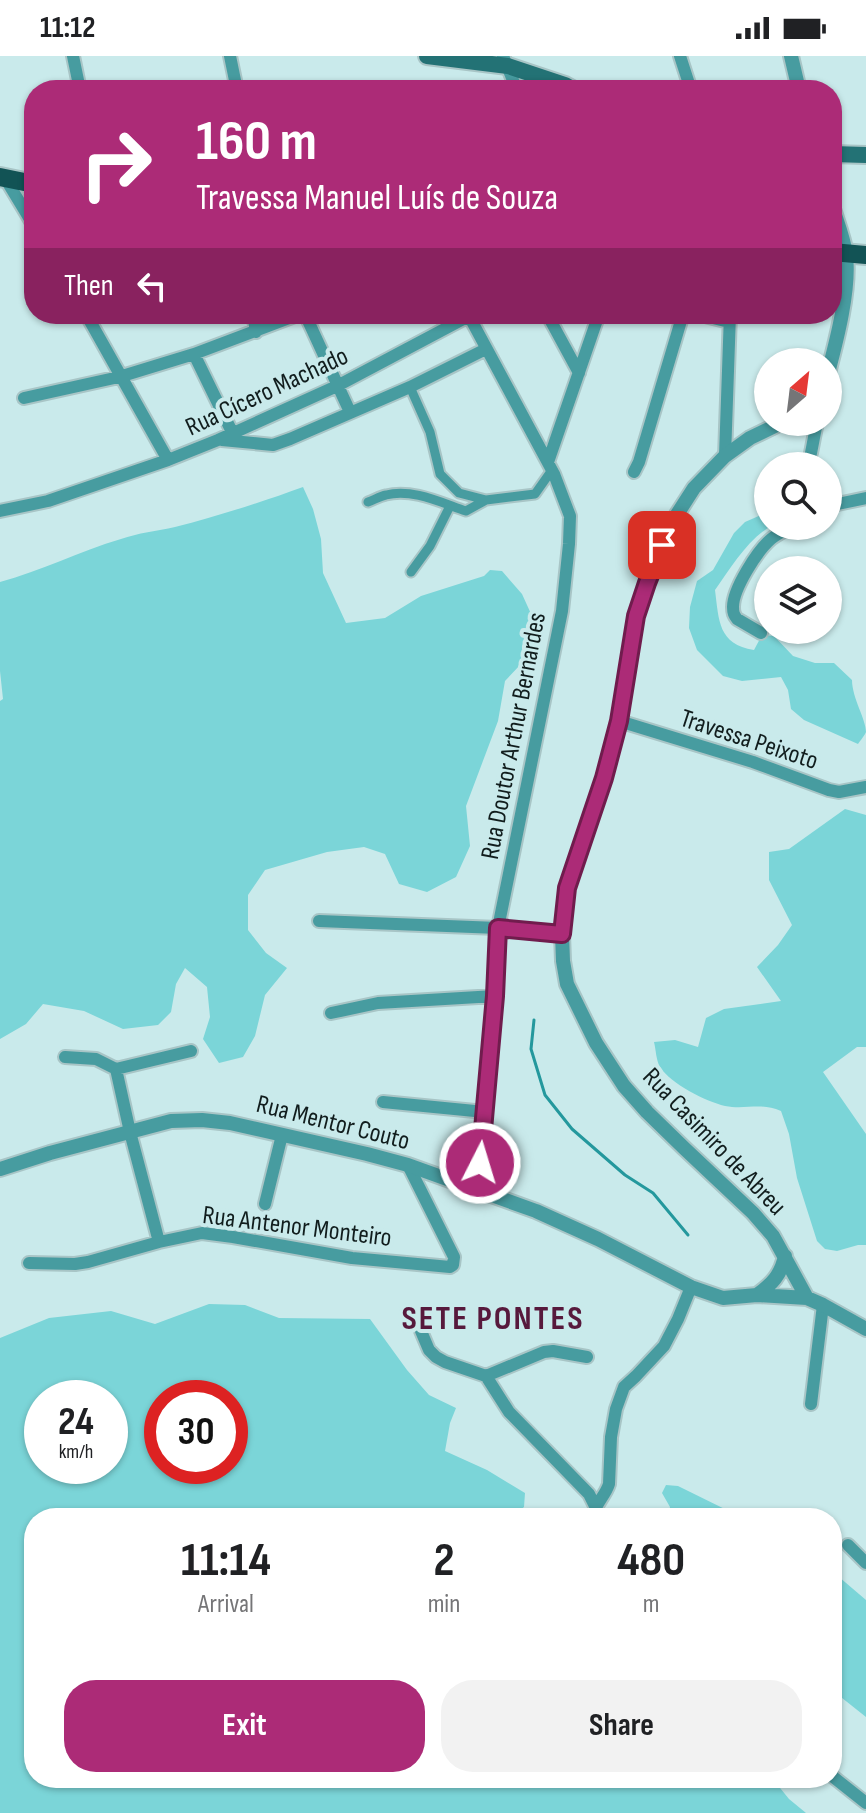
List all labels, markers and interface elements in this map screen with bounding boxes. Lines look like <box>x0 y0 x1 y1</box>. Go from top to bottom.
text: 11:12 <box>40 10 95 46</box>
text: 160 m <box>196 109 317 176</box>
icon: right <box>64 112 168 216</box>
text: Travessa Manuel Luís de Souza <box>196 177 558 220</box>
icon: left <box>130 264 174 308</box>
text: Then <box>64 268 114 304</box>
street label: Rua Cícero Machado <box>181 341 353 443</box>
north arrow <box>754 348 842 436</box>
map controls <box>754 348 842 644</box>
button: search <box>754 452 842 540</box>
pin <box>628 511 696 579</box>
icon: arrive <box>640 523 684 567</box>
button: layers <box>754 556 842 644</box>
street label: Rua Doutor Arthur Bernardes <box>475 610 553 862</box>
street label: Travessa Peixoto <box>676 703 822 777</box>
street label: Rua Casimiro de Abreu <box>636 1062 792 1222</box>
street label: Rua Mentor Couto <box>253 1089 413 1157</box>
position arrow <box>438 1121 522 1205</box>
street label: Rua Antenor Monteiro <box>201 1200 393 1254</box>
district label: SETE PONTES <box>401 1298 585 1339</box>
speed limit sign: 30 <box>144 1380 248 1484</box>
text: 24 <box>58 1398 94 1446</box>
text: km/h <box>59 1440 93 1464</box>
text: 11:14 <box>181 1532 271 1589</box>
text: 2 <box>433 1532 455 1589</box>
text: 480 <box>617 1532 685 1589</box>
text: Arrival <box>198 1589 254 1620</box>
text: min <box>428 1589 460 1620</box>
text: m <box>643 1589 660 1620</box>
button: Exit <box>64 1680 425 1772</box>
button: Share <box>441 1680 802 1772</box>

